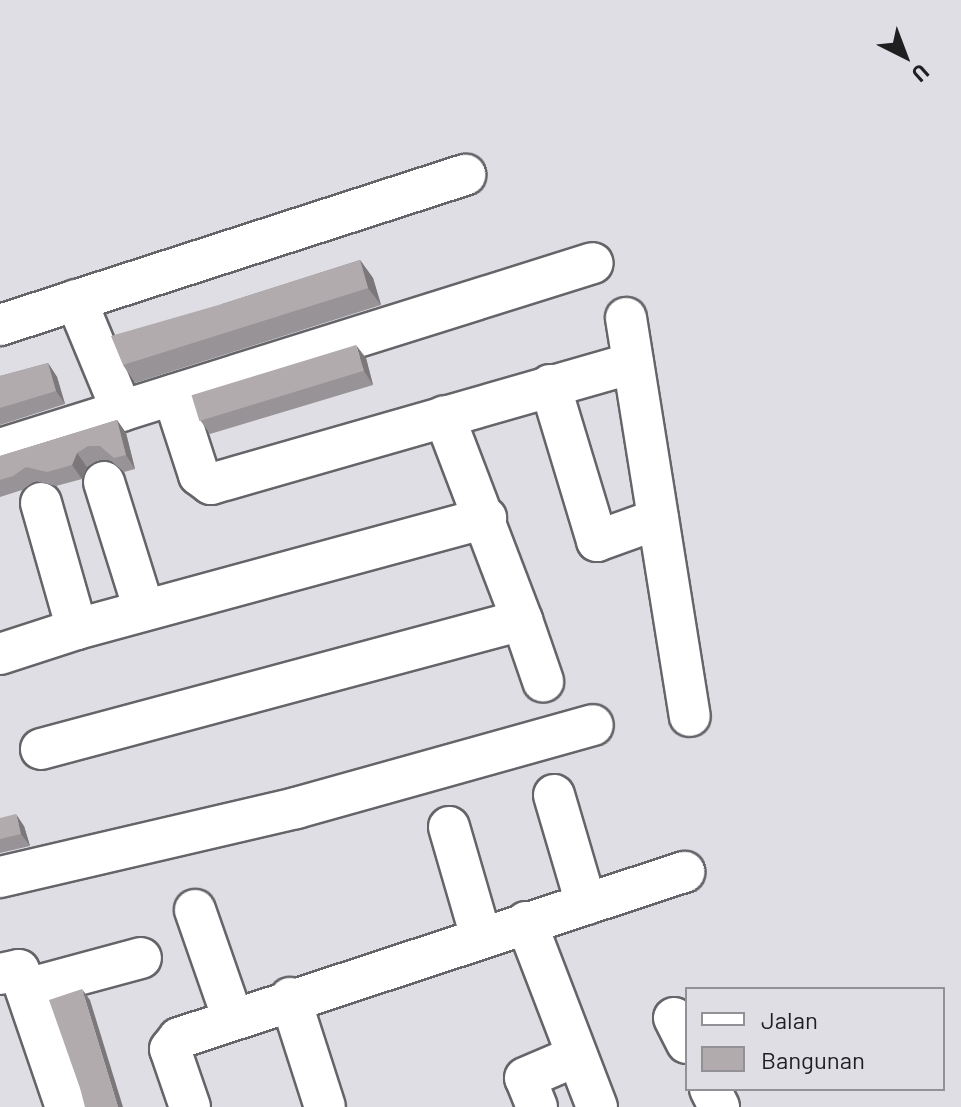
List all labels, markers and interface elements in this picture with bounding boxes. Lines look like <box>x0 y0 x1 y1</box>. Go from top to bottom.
north arrow <box>865 16 945 96</box>
text: U <box>907 60 935 88</box>
legend <box>685 987 945 1091</box>
text: Jalan <box>761 1005 818 1034</box>
text: Bangunan <box>761 1045 865 1074</box>

